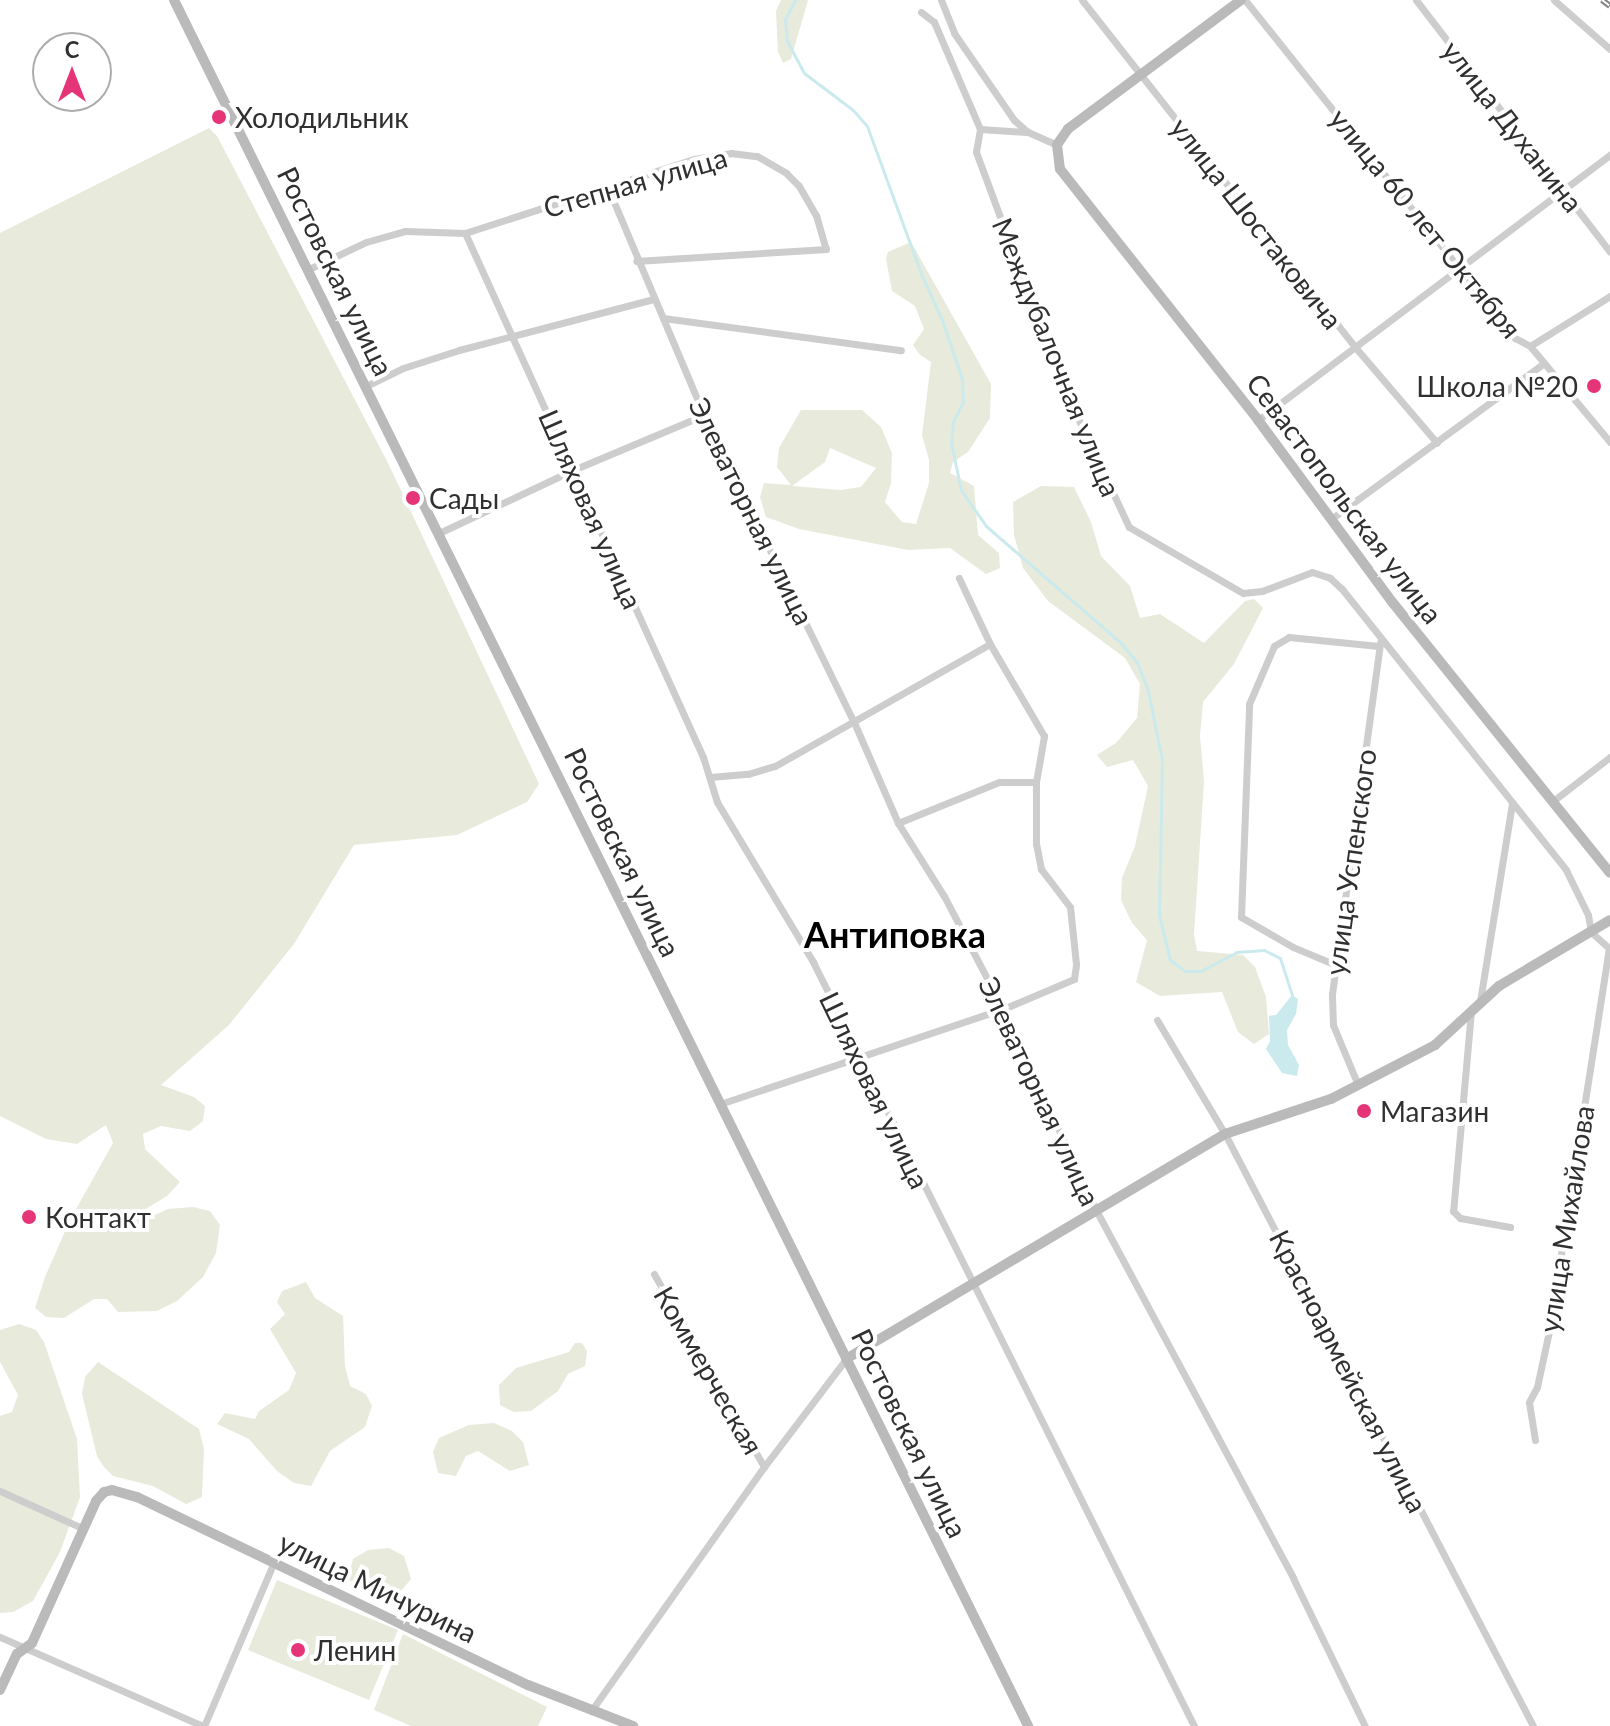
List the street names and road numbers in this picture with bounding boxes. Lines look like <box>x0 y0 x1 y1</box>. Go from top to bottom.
street label: улица Духанина <box>1436 34 1590 218</box>
street label: улица 60 лет Октября <box>1323 102 1529 344</box>
street label: улица Шостаковича <box>1164 111 1350 335</box>
street label: Степная улица <box>539 140 731 224</box>
street label: Ростовская улица <box>271 161 401 381</box>
street label: Междубалочная улица <box>986 213 1128 501</box>
street label: Севастопольская улица <box>1240 366 1450 630</box>
street label: Элеваторная улица <box>682 392 822 630</box>
street label: Шляховая улица <box>532 404 650 614</box>
street label: Ростовская улица <box>558 742 688 962</box>
street label: улица Успенского <box>1317 747 1383 977</box>
street label: Элеваторная улица <box>972 971 1108 1211</box>
street label: Шляховая улица <box>813 986 937 1194</box>
street label: улица Михайлова <box>1531 1103 1601 1335</box>
street label: Красноармейская улица <box>1263 1224 1435 1518</box>
street label: Коммерческая <box>647 1280 771 1460</box>
street label: Ростовская улица <box>845 1323 975 1543</box>
street label: улица Мичурина <box>274 1525 482 1649</box>

